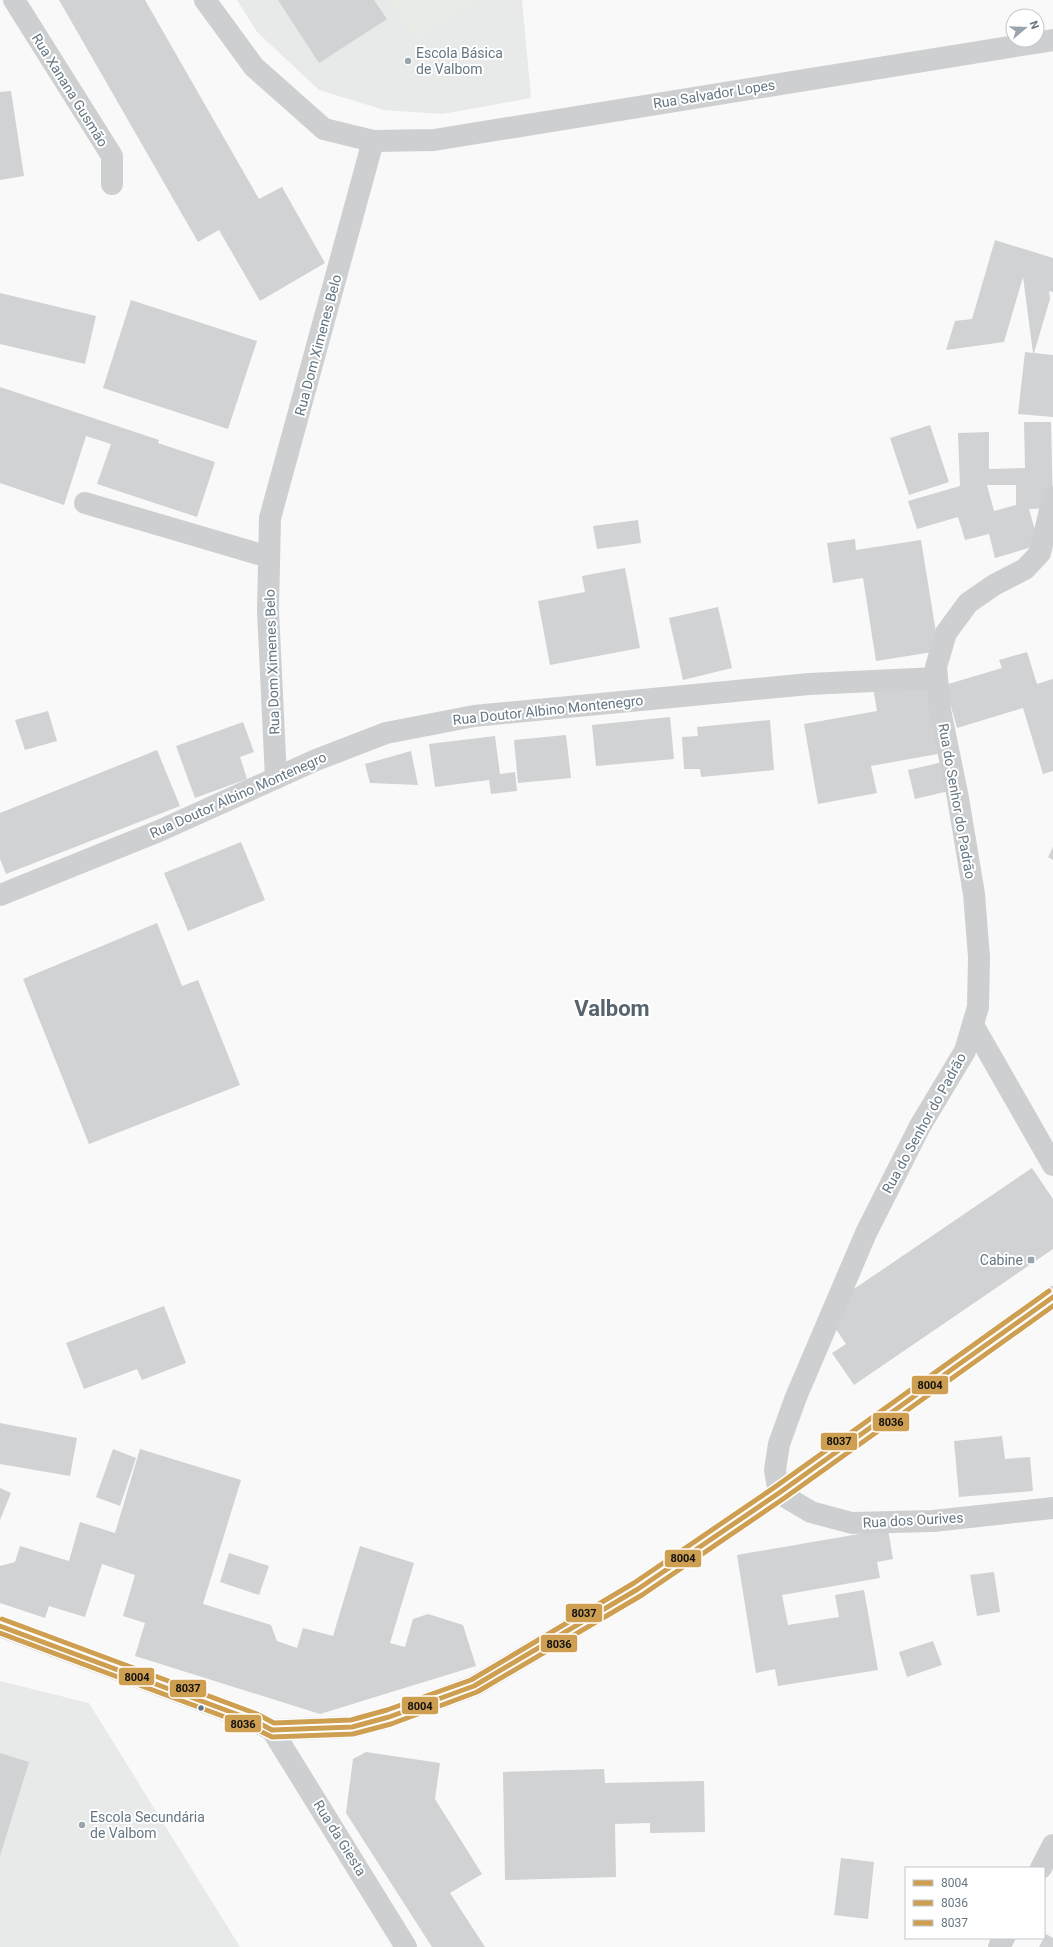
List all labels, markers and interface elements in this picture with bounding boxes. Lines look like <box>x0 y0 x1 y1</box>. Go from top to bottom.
north arrow <box>1005 8 1045 48</box>
text: N <box>1027 19 1041 31</box>
street label: Rua Xanana Gusmão <box>29 30 111 150</box>
place label: Escola Básica de Valbom <box>416 45 503 77</box>
marker: Escola Básica de Valbom <box>403 56 413 66</box>
street label: Rua Salvador Lopes <box>652 76 776 112</box>
street label: Rua Dom Ximenes Belo <box>291 273 345 417</box>
street label: Rua Dom Ximenes Belo <box>261 589 283 735</box>
street label: Rua Doutor Albino Montenegro <box>452 692 644 728</box>
street label: Rua do Senhor do Padrão <box>935 722 979 880</box>
street label: Rua Doutor Albino Montenegro <box>147 749 329 841</box>
district label: Valbom <box>574 996 650 1021</box>
street label: Rua do Senhor do Padrão <box>879 1050 969 1196</box>
place label: Cabine <box>980 1252 1023 1268</box>
marker: Cabine <box>1026 1255 1036 1265</box>
line badge: 8004 <box>911 1375 949 1395</box>
text: 8004 <box>917 1379 943 1392</box>
line badge: 8036 <box>872 1412 910 1432</box>
text: 8036 <box>878 1416 904 1429</box>
line badge: 8037 <box>820 1432 858 1451</box>
text: 8037 <box>826 1435 852 1448</box>
street label: Rua dos Ourives <box>862 1509 964 1531</box>
line badge: 8004 <box>664 1549 702 1568</box>
text: 8004 <box>670 1552 696 1565</box>
line badge: 8037 <box>565 1603 603 1623</box>
text: 8037 <box>571 1607 597 1620</box>
line badge: 8036 <box>540 1634 578 1653</box>
text: 8036 <box>546 1638 572 1651</box>
line badge: 8004 <box>118 1667 155 1686</box>
text: 8004 <box>124 1671 150 1684</box>
line badge: 8037 <box>169 1679 207 1698</box>
text: 8037 <box>175 1682 201 1695</box>
line badge: 8004 <box>401 1696 439 1715</box>
text: 8004 <box>407 1700 433 1713</box>
unlabelled marker <box>196 1703 206 1713</box>
line badge: 8036 <box>224 1714 262 1733</box>
text: 8036 <box>230 1718 256 1731</box>
street label: Rua da Giesta <box>310 1797 370 1879</box>
place label: Escola Secundária de Valbom <box>90 1809 205 1841</box>
marker: Escola Secundária de Valbom <box>77 1820 87 1830</box>
legend <box>905 1867 1045 1939</box>
text: 8004 <box>941 1876 968 1890</box>
text: 8036 <box>941 1896 968 1910</box>
text: 8037 <box>941 1916 968 1930</box>

